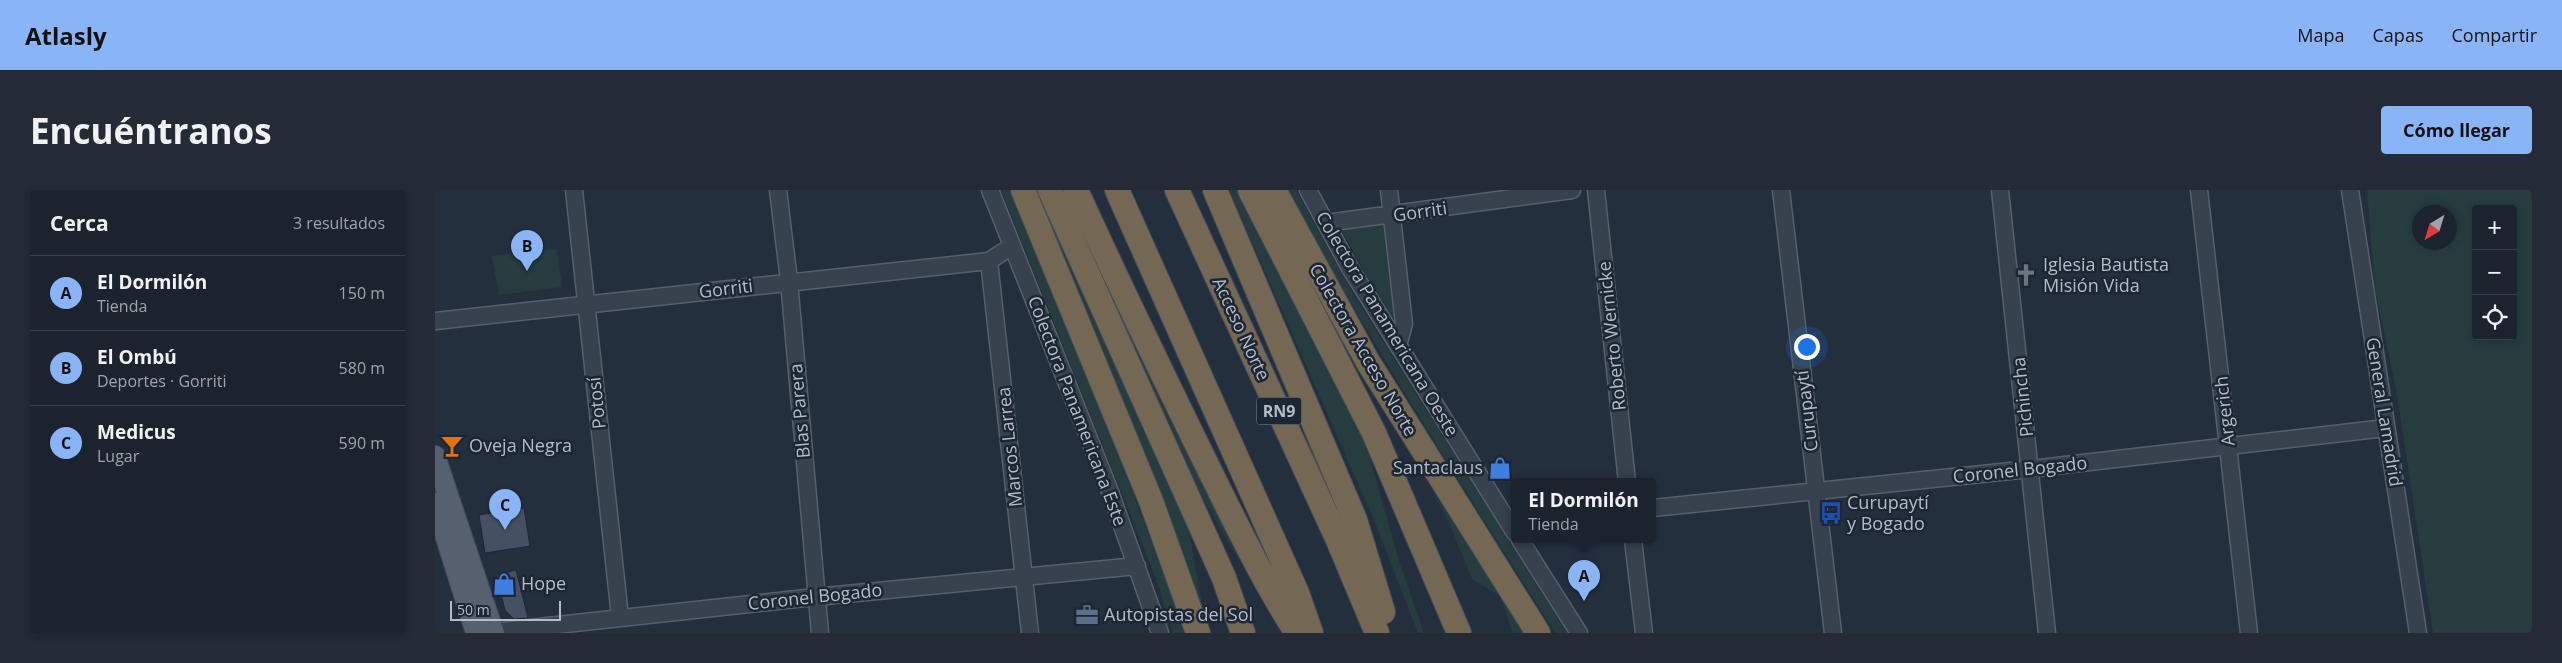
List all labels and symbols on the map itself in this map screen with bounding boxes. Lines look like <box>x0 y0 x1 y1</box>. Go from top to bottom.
street label: Gorriti <box>1391 195 1448 227</box>
north arrow <box>2412 205 2457 250</box>
street label: Colectora Panamericana Oeste <box>1311 206 1465 441</box>
pin: B <box>511 230 543 271</box>
place label: Iglesia Bautista Misión Vida <box>2043 252 2169 297</box>
street label: Colectora Acceso Norte <box>1305 259 1423 440</box>
street label: Roberto Wernicke <box>1591 260 1631 412</box>
church icon: Iglesia Bautista Misión Vida <box>2013 262 2039 288</box>
street label: Gorriti <box>698 273 754 303</box>
street label: Acceso Norte <box>1208 273 1276 384</box>
street label: Colectora Panamericana Este <box>1023 292 1133 529</box>
your location <box>1794 334 1820 360</box>
street label: General Lamadrid <box>2361 335 2409 488</box>
street label: Pichincha <box>2006 356 2038 438</box>
street label: Blas Parera <box>783 363 815 459</box>
street label: Curupaytí <box>1789 369 1823 453</box>
street label: Argerich <box>2208 375 2240 447</box>
street label: Potosí <box>581 376 611 430</box>
street label: Marcos Larrea <box>991 386 1027 508</box>
road number: RN9 <box>1257 398 1301 425</box>
bar icon: Oveja Negra <box>439 433 465 459</box>
place label: Oveja Negra <box>469 433 572 457</box>
street label: Coronel Bogado <box>1952 450 2088 488</box>
place label: Santaclaus <box>1393 455 1483 479</box>
shop icon: Santaclaus <box>1487 455 1513 481</box>
pin: C <box>489 489 521 530</box>
place label: Curupaytí y Bogado <box>1847 490 1929 535</box>
bus stop icon: Curupaytí y Bogado <box>1818 500 1844 526</box>
pin: A <box>1568 560 1600 601</box>
shop icon: Hope <box>491 571 517 597</box>
place label: Hope <box>521 571 566 595</box>
street label: Coronel Bogado <box>747 577 883 615</box>
scale bar <box>450 598 561 621</box>
office icon: Autopistas del Sol <box>1074 602 1100 628</box>
place label: Autopistas del Sol <box>1104 602 1253 626</box>

